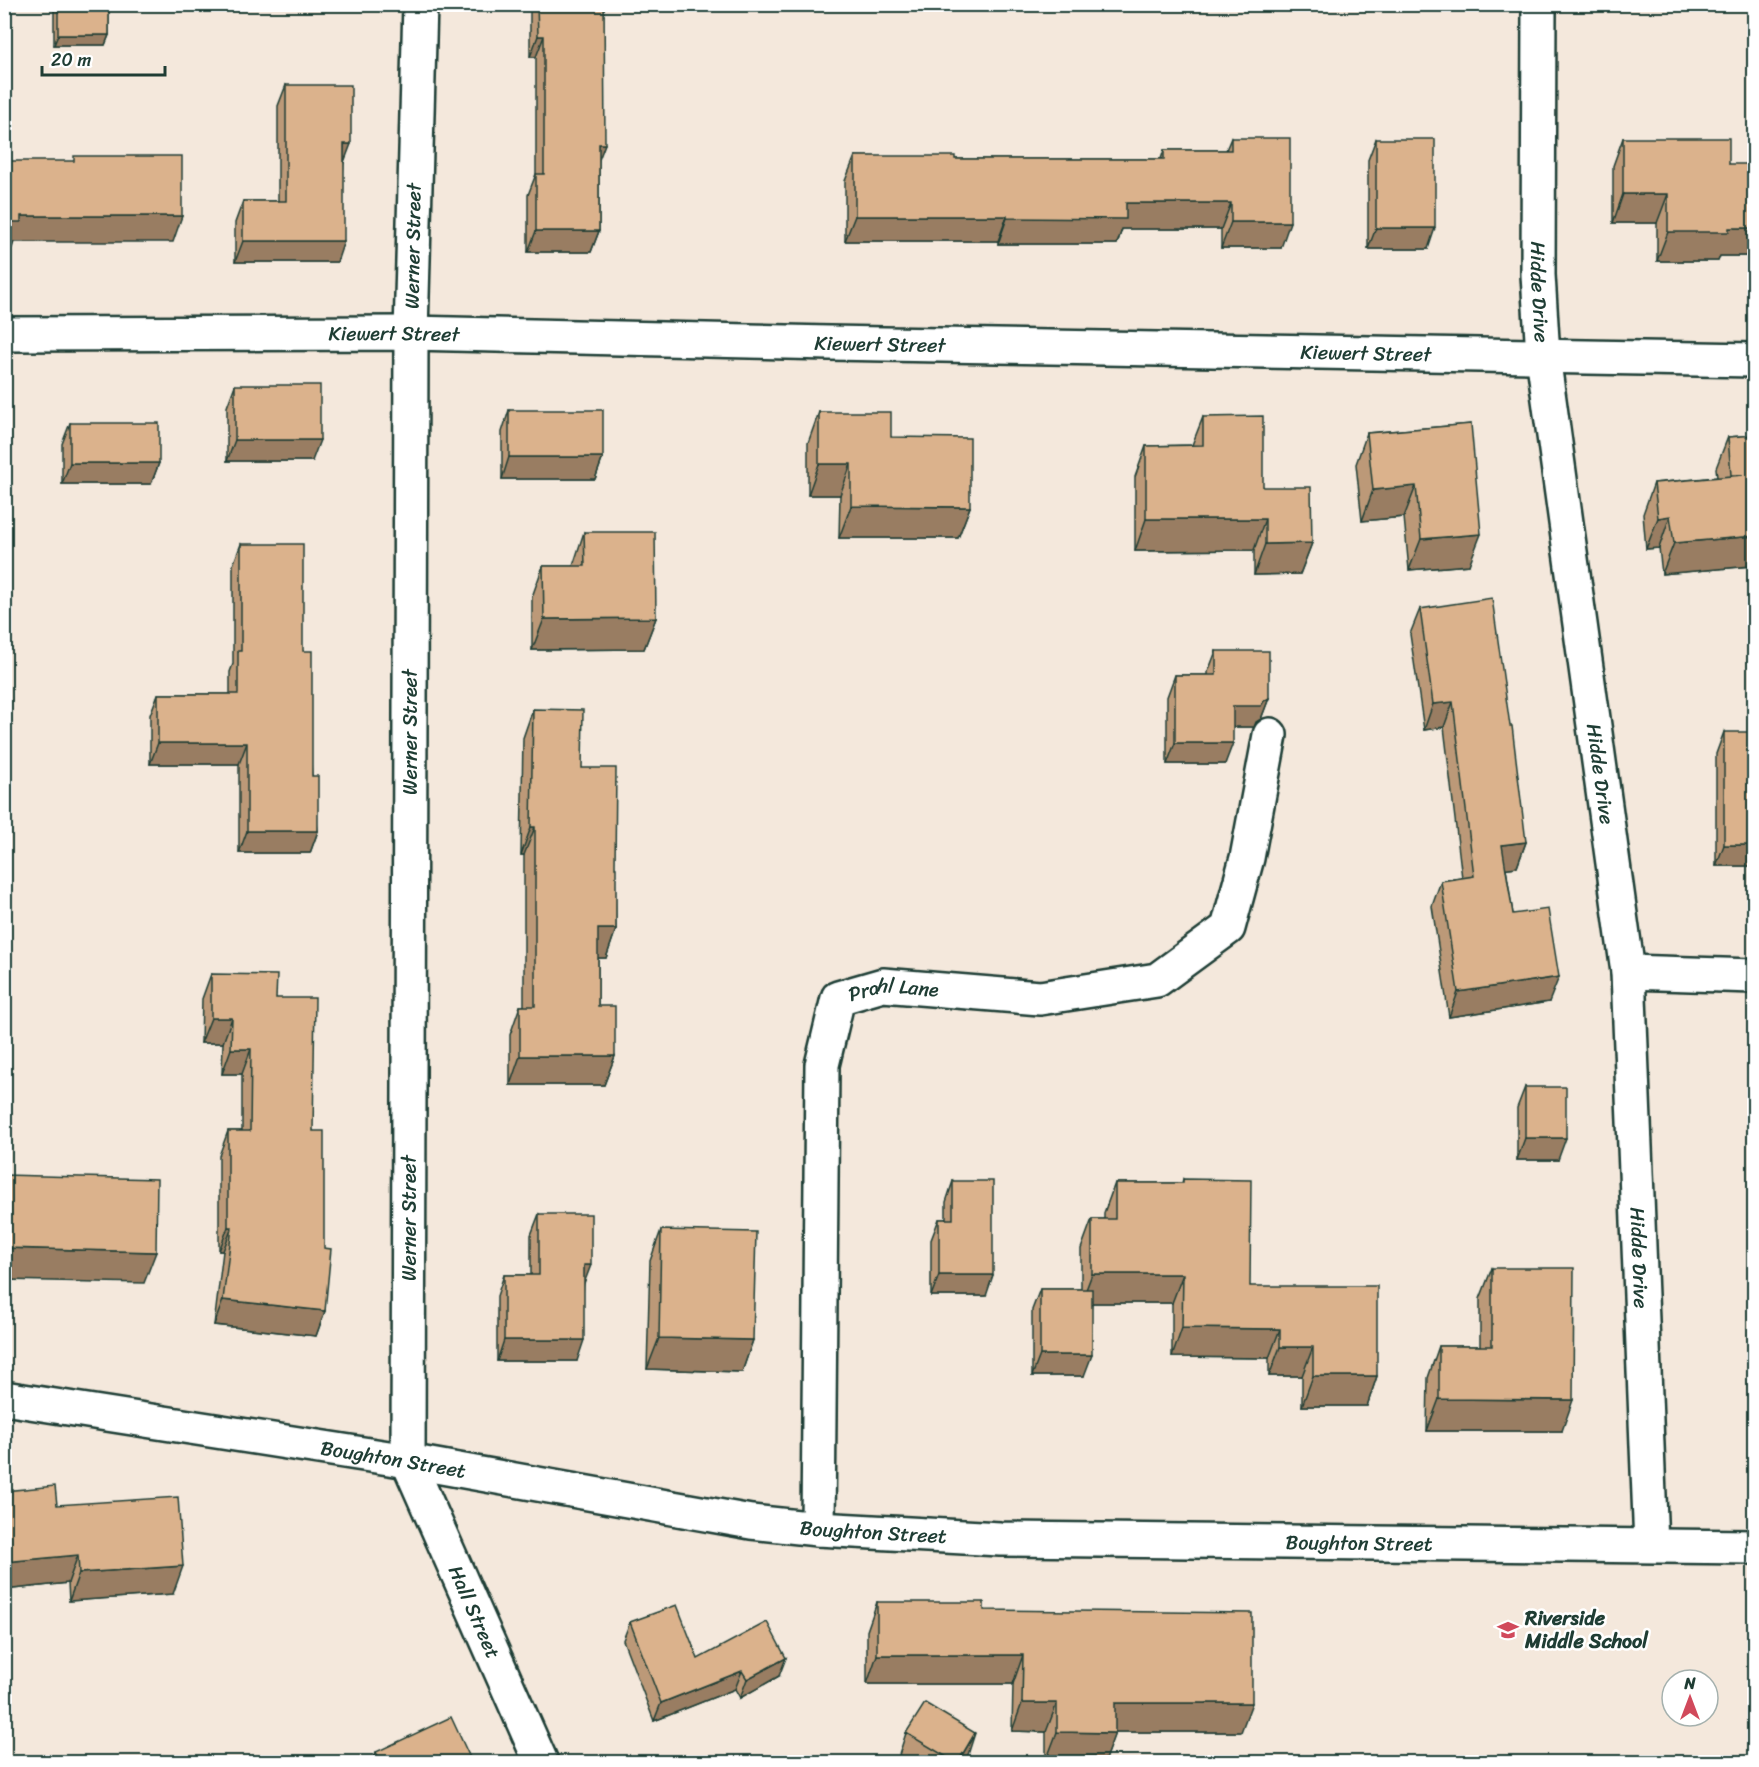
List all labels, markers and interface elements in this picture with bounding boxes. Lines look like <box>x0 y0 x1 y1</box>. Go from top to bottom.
scale bar <box>42 39 165 77</box>
text: 20 m <box>51 44 91 76</box>
street label: Werner Street <box>394 182 432 309</box>
street label: Hidde Drive <box>1520 241 1560 344</box>
street label: Kiewert Street <box>328 315 461 352</box>
street label: Kiewert Street <box>814 325 947 363</box>
street label: Kiewert Street <box>1300 334 1433 372</box>
street label: Werner Street <box>393 668 428 795</box>
street label: Hidde Drive <box>1576 721 1625 827</box>
street label: Prahl Lane <box>844 967 941 1012</box>
street label: Werner Street <box>392 1154 427 1281</box>
street label: Hidde Drive <box>1620 1206 1659 1309</box>
street label: Boughton Street <box>318 1430 469 1489</box>
street label: Boughton Street <box>798 1510 948 1554</box>
street label: Boughton Street <box>1285 1525 1433 1561</box>
street label: Hall Street <box>439 1559 511 1664</box>
place label: Riverside Middle School <box>1524 1601 1649 1659</box>
school or university icon: Riverside Middle School <box>1496 1618 1520 1642</box>
north arrow <box>1660 1668 1720 1728</box>
text: N <box>1683 1669 1696 1698</box>

